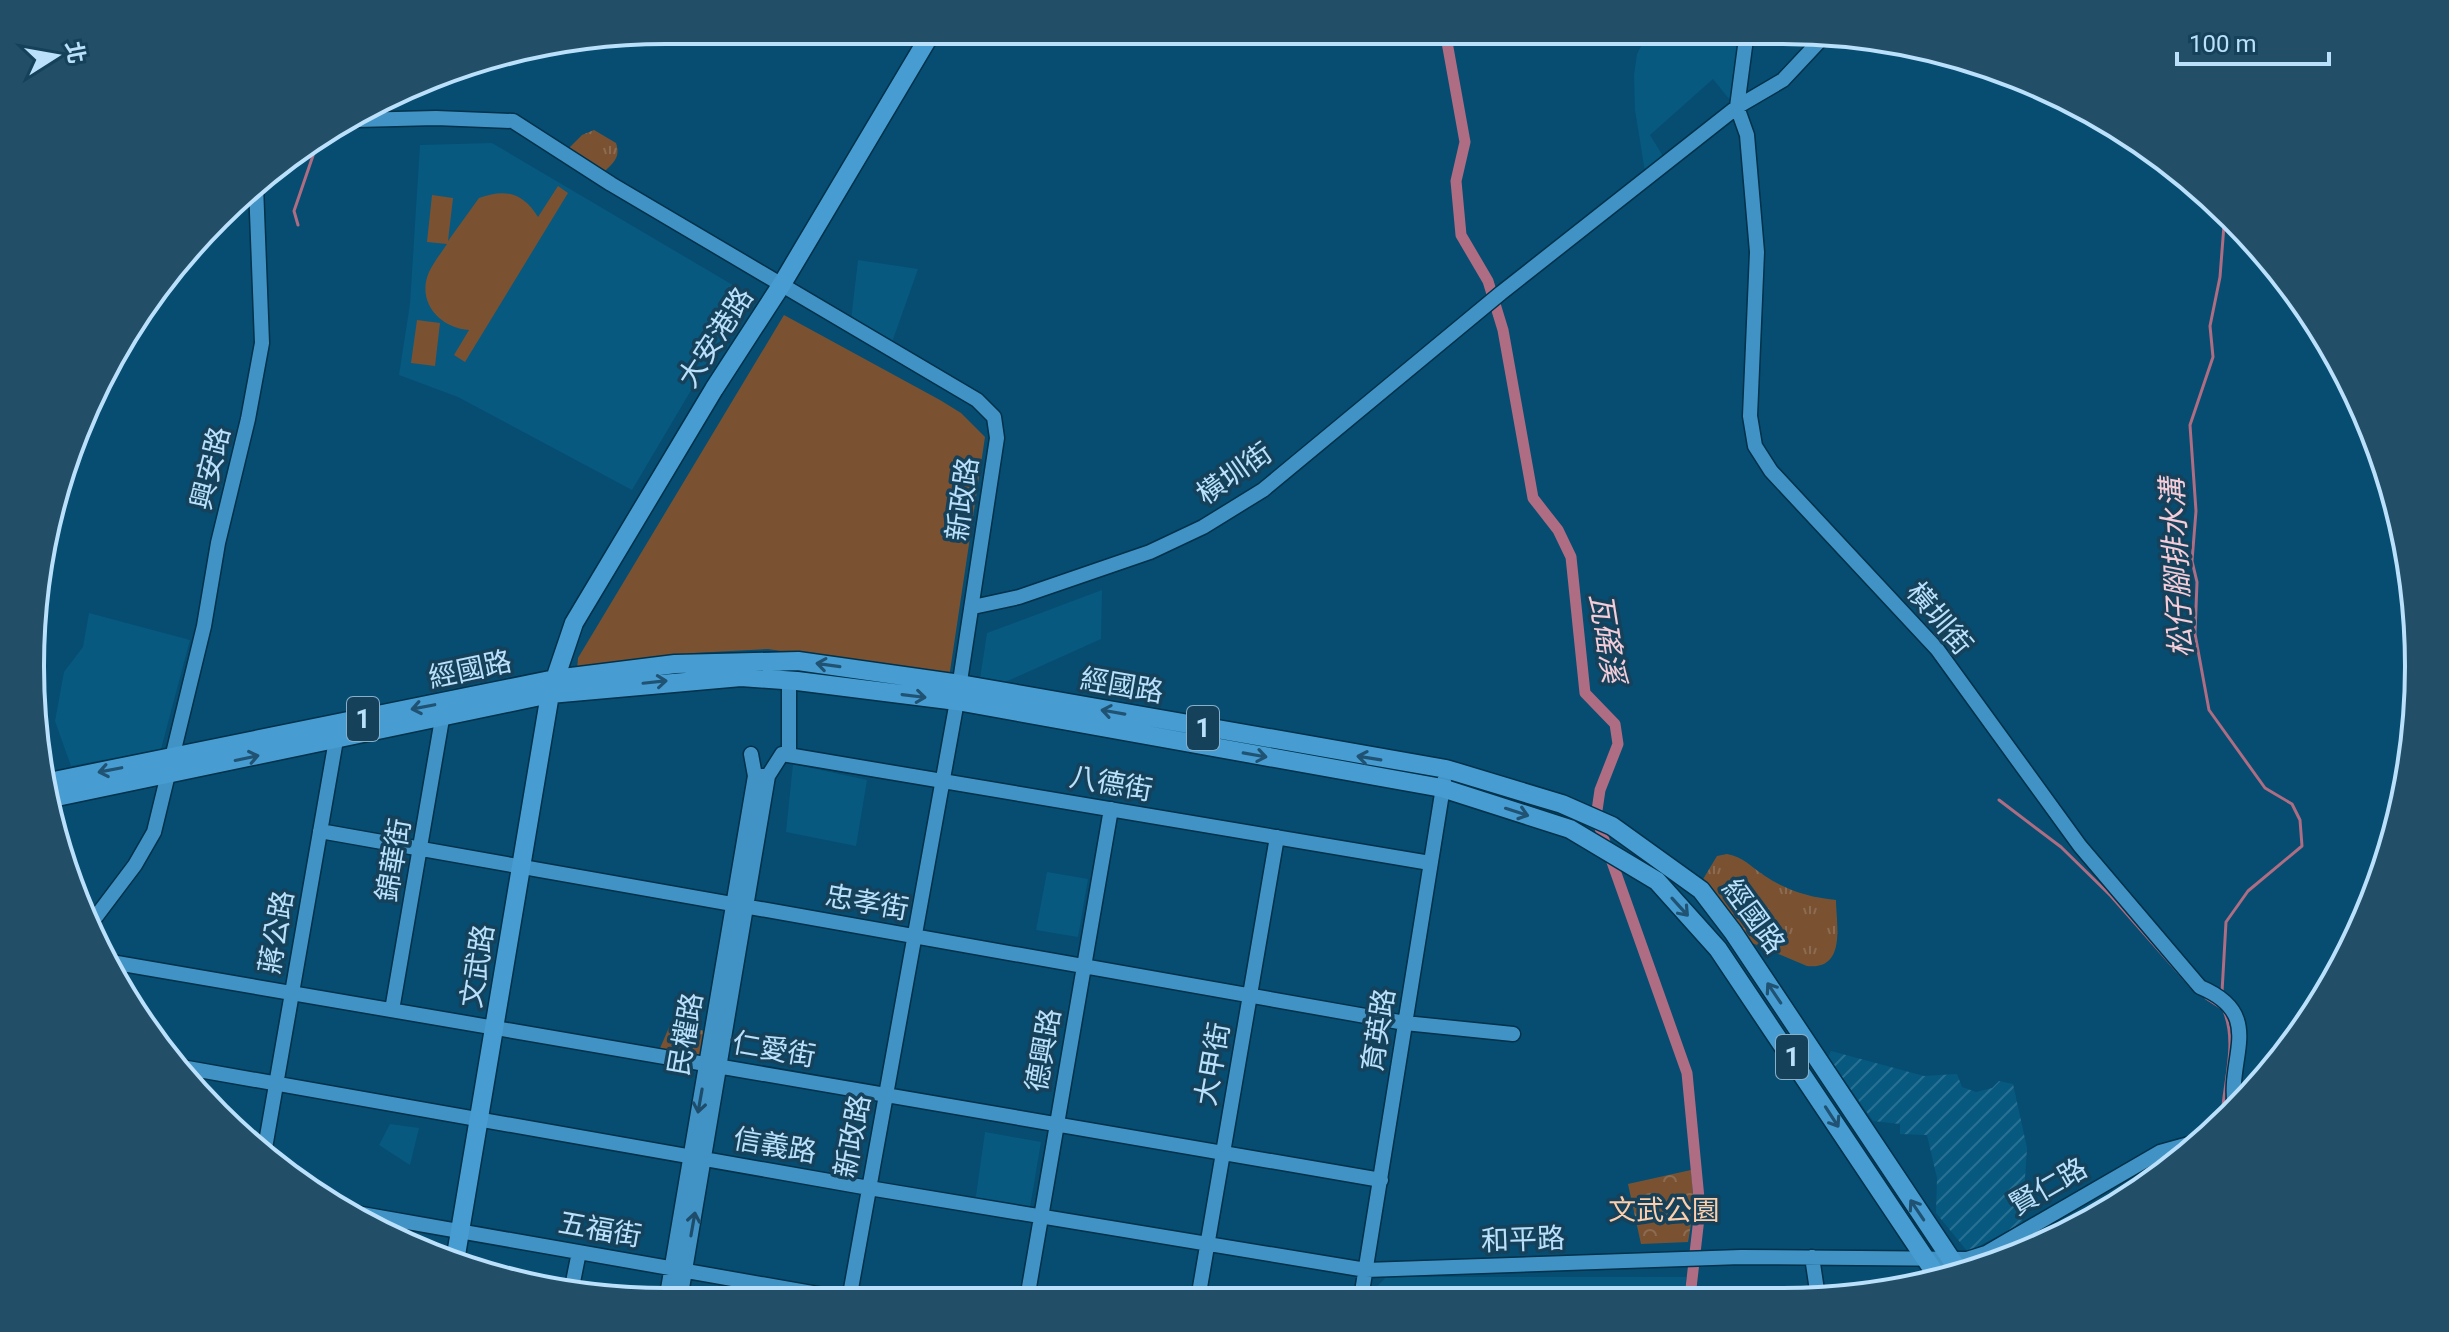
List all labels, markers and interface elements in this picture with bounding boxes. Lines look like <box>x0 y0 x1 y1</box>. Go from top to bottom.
north arrow <box>16 16 96 96</box>
scale bar <box>2177 16 2329 66</box>
text: 100 m <box>2189 30 2256 58</box>
text: 北 <box>61 39 90 65</box>
street label: 大安港路 <box>671 281 760 393</box>
street label: 興安路 <box>184 423 237 513</box>
street label: 橫圳街 <box>1190 436 1278 511</box>
street label: 新政路 <box>940 455 985 543</box>
water label: 松仔腳排水溝 <box>2154 473 2199 659</box>
street label: 橫圳街 <box>1900 576 1979 661</box>
water label: 瓦磘溪 <box>1583 591 1632 689</box>
street label: 經國路 <box>426 645 515 694</box>
one-way arrow <box>815 657 841 672</box>
street label: 經國路 <box>1078 662 1166 709</box>
one-way arrow <box>641 675 668 690</box>
one-way arrow <box>900 688 927 703</box>
road number: 1 <box>347 697 379 741</box>
one-way arrow <box>411 700 437 715</box>
one-way arrow <box>1101 703 1126 718</box>
road number: 1 <box>1187 706 1219 750</box>
one-way arrow <box>1241 748 1267 763</box>
one-way arrow <box>233 750 259 765</box>
one-way arrow <box>1357 750 1382 765</box>
street label: 八德街 <box>1067 760 1155 807</box>
one-way arrow <box>98 764 124 779</box>
one-way arrow <box>1504 805 1529 820</box>
street label: 錦華街 <box>370 816 417 904</box>
street label: 經國路 <box>1716 873 1792 960</box>
street label: 忠孝街 <box>823 879 911 926</box>
street label: 蔣公路 <box>253 888 300 976</box>
one-way arrow <box>1670 896 1688 916</box>
street label: 文武路 <box>455 922 500 1010</box>
one-way arrow <box>1766 982 1782 1004</box>
street label: 育英路 <box>1356 986 1401 1074</box>
street label: 民權路 <box>662 990 709 1078</box>
street label: 德興路 <box>1020 1006 1067 1094</box>
street label: 大甲街 <box>1189 1020 1236 1108</box>
street label: 仁愛街 <box>730 1026 818 1073</box>
road number: 1 <box>1776 1035 1808 1079</box>
one-way arrow <box>691 1088 706 1113</box>
street label: 新政路 <box>828 1092 877 1180</box>
one-way arrow <box>1824 1105 1841 1127</box>
street label: 信義路 <box>731 1122 819 1169</box>
street label: 賢仁路 <box>2004 1151 2093 1222</box>
park label: 文武公園 <box>1608 1194 1720 1227</box>
one-way arrow <box>1909 1199 1925 1222</box>
street label: 五福街 <box>556 1206 644 1253</box>
one-way arrow <box>686 1211 701 1237</box>
street label: 和平路 <box>1480 1222 1566 1257</box>

